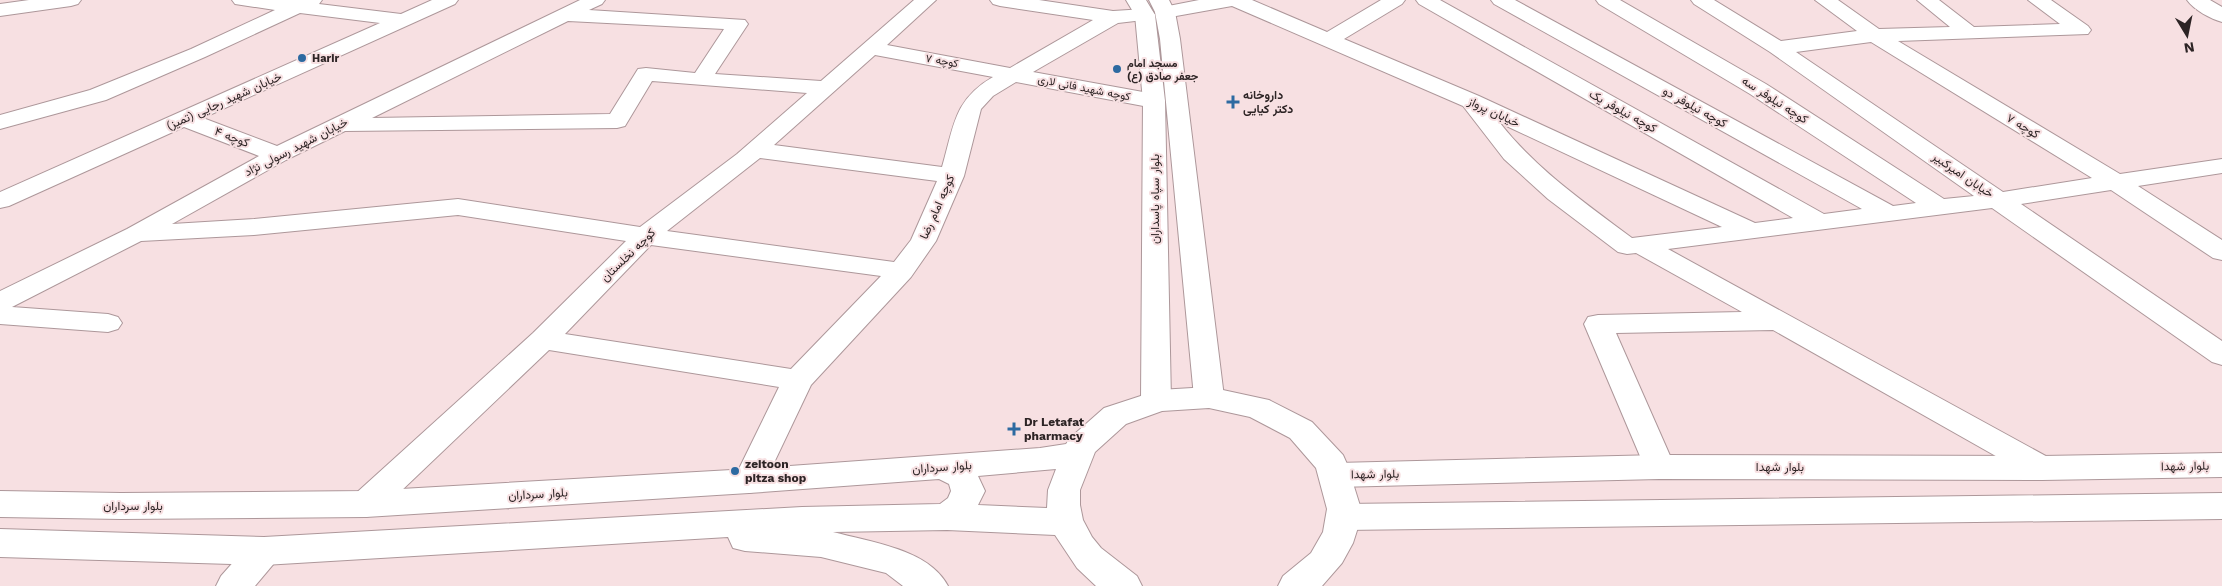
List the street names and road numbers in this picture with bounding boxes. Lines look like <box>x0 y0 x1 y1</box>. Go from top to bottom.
street label: کوچه ۷ <box>924 52 960 71</box>
street label: خیابان شهید رجایی (تمیز) <box>164 69 284 134</box>
street label: کوچه شهید فانی لاری <box>1036 73 1132 104</box>
street label: کوچه نیلوفر سه <box>1739 73 1811 127</box>
street label: کوچه نیلوفر دو <box>1660 84 1730 131</box>
street label: کوچه نیلوفر یک <box>1586 87 1659 136</box>
street label: خیابان پرواز <box>1465 94 1522 131</box>
street label: کوچه ۷ <box>2003 111 2042 142</box>
street label: خیابان شهید رسولی نژاد <box>242 115 350 180</box>
street label: کوچه ۴ <box>212 124 251 151</box>
street label: خیابان امیرکبیر <box>1928 149 1996 201</box>
street label: بلوار سپاه پاسداران <box>1148 154 1163 244</box>
street label: کوچه امام رضا <box>917 173 958 242</box>
street label: کوچه نخلستان <box>598 226 659 285</box>
street label: بلوار سرداران <box>912 458 972 477</box>
street label: بلوار شهدا <box>2161 459 2209 474</box>
street label: بلوار شهدا <box>1756 460 1804 475</box>
street label: بلوار شهدا <box>1351 467 1399 482</box>
street label: بلوار سرداران <box>508 485 568 504</box>
street label: بلوار سرداران <box>103 499 163 514</box>

